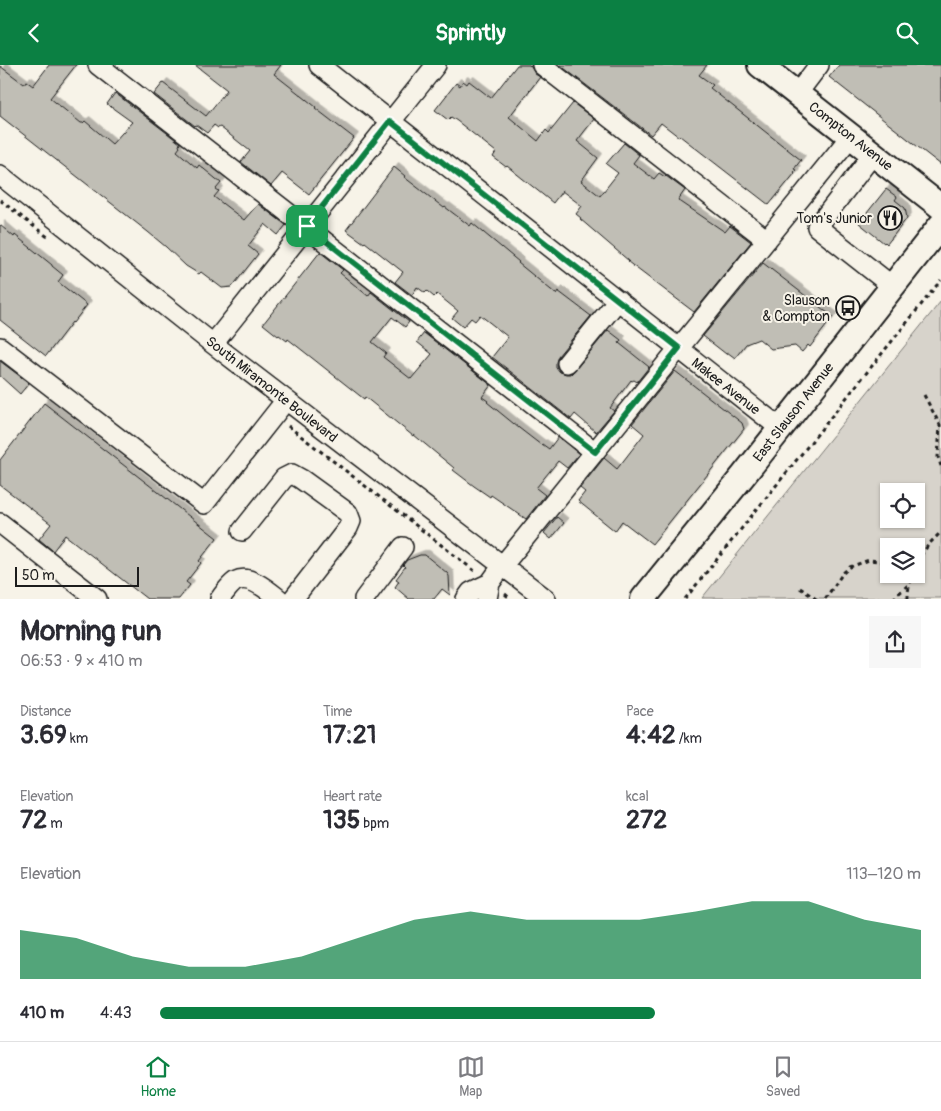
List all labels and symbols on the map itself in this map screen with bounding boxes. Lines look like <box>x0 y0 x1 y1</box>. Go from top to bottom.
street label: Compton Avenue <box>805 98 896 174</box>
pin <box>286 205 328 247</box>
restaurant icon: Tom's Junior <box>877 205 903 231</box>
place label: Tom's Junior <box>797 210 872 227</box>
place label: Slauson & Compton <box>762 292 830 325</box>
bus stop icon: Slauson & Compton <box>835 295 861 321</box>
street label: South Miramonte Boulevard <box>202 333 341 446</box>
street label: Makee Avenue <box>688 354 763 418</box>
street label: East Slauson Avenue <box>749 359 837 465</box>
scale bar <box>15 563 139 587</box>

